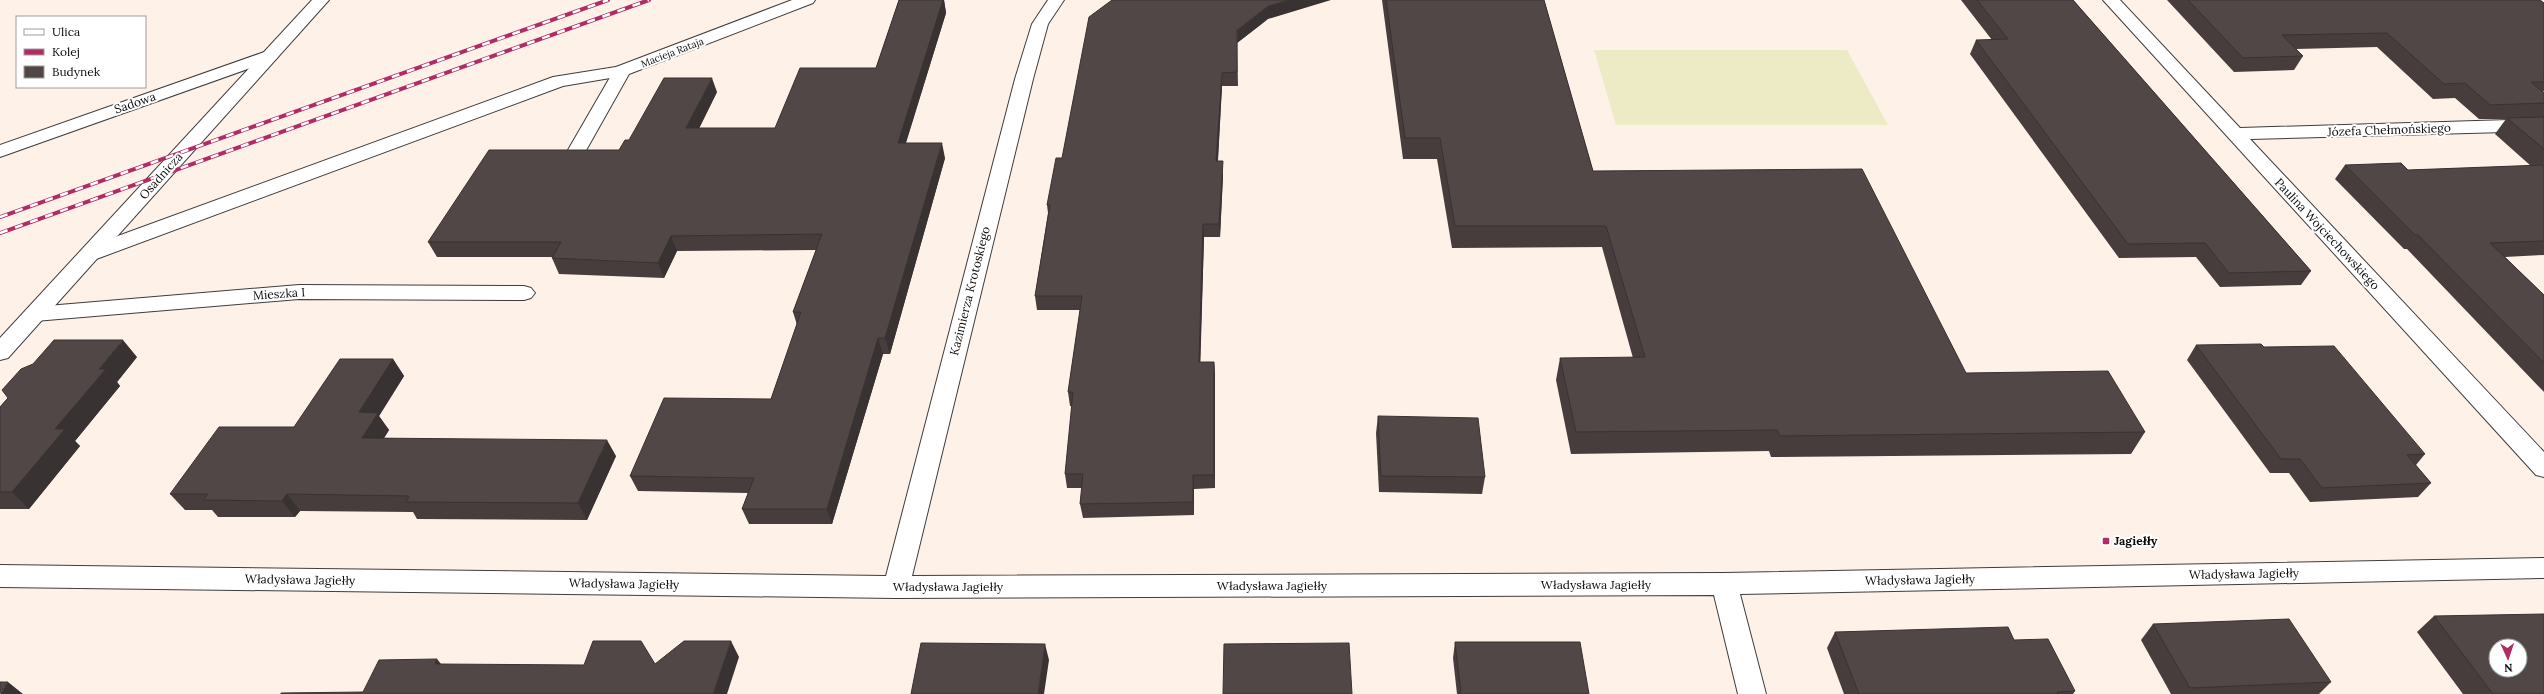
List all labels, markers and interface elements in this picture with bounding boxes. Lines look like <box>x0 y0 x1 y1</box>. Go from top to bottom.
legend <box>16 16 146 88</box>
text: Ulica <box>52 24 80 39</box>
street label: Macieja Rataja <box>639 34 706 70</box>
text: Kolej <box>52 44 80 59</box>
text: Budynek <box>52 64 101 79</box>
street label: Sadowa <box>112 88 157 117</box>
street label: Józefa Chełmońskiego <box>2326 120 2451 139</box>
street label: Osadnicza <box>136 149 186 202</box>
street label: Paulina Wojciechowskiego <box>2272 175 2383 293</box>
street label: Kazimierza Krotoskiego <box>946 225 993 357</box>
street label: Mieszka I <box>252 284 306 303</box>
place label: Jagiełły <box>2114 533 2158 548</box>
marker: Jagiełły <box>2101 536 2111 546</box>
street label: Władysława Jagiełły <box>2189 565 2300 582</box>
street label: Władysława Jagiełły <box>245 571 356 588</box>
street label: Władysława Jagiełły <box>1865 571 1976 588</box>
street label: Władysława Jagiełły <box>569 575 680 592</box>
street label: Władysława Jagiełły <box>1541 577 1652 592</box>
street label: Władysława Jagiełły <box>1217 578 1328 593</box>
street label: Władysława Jagiełły <box>893 579 1004 594</box>
north arrow <box>2488 638 2528 678</box>
text: N <box>2503 661 2513 675</box>

